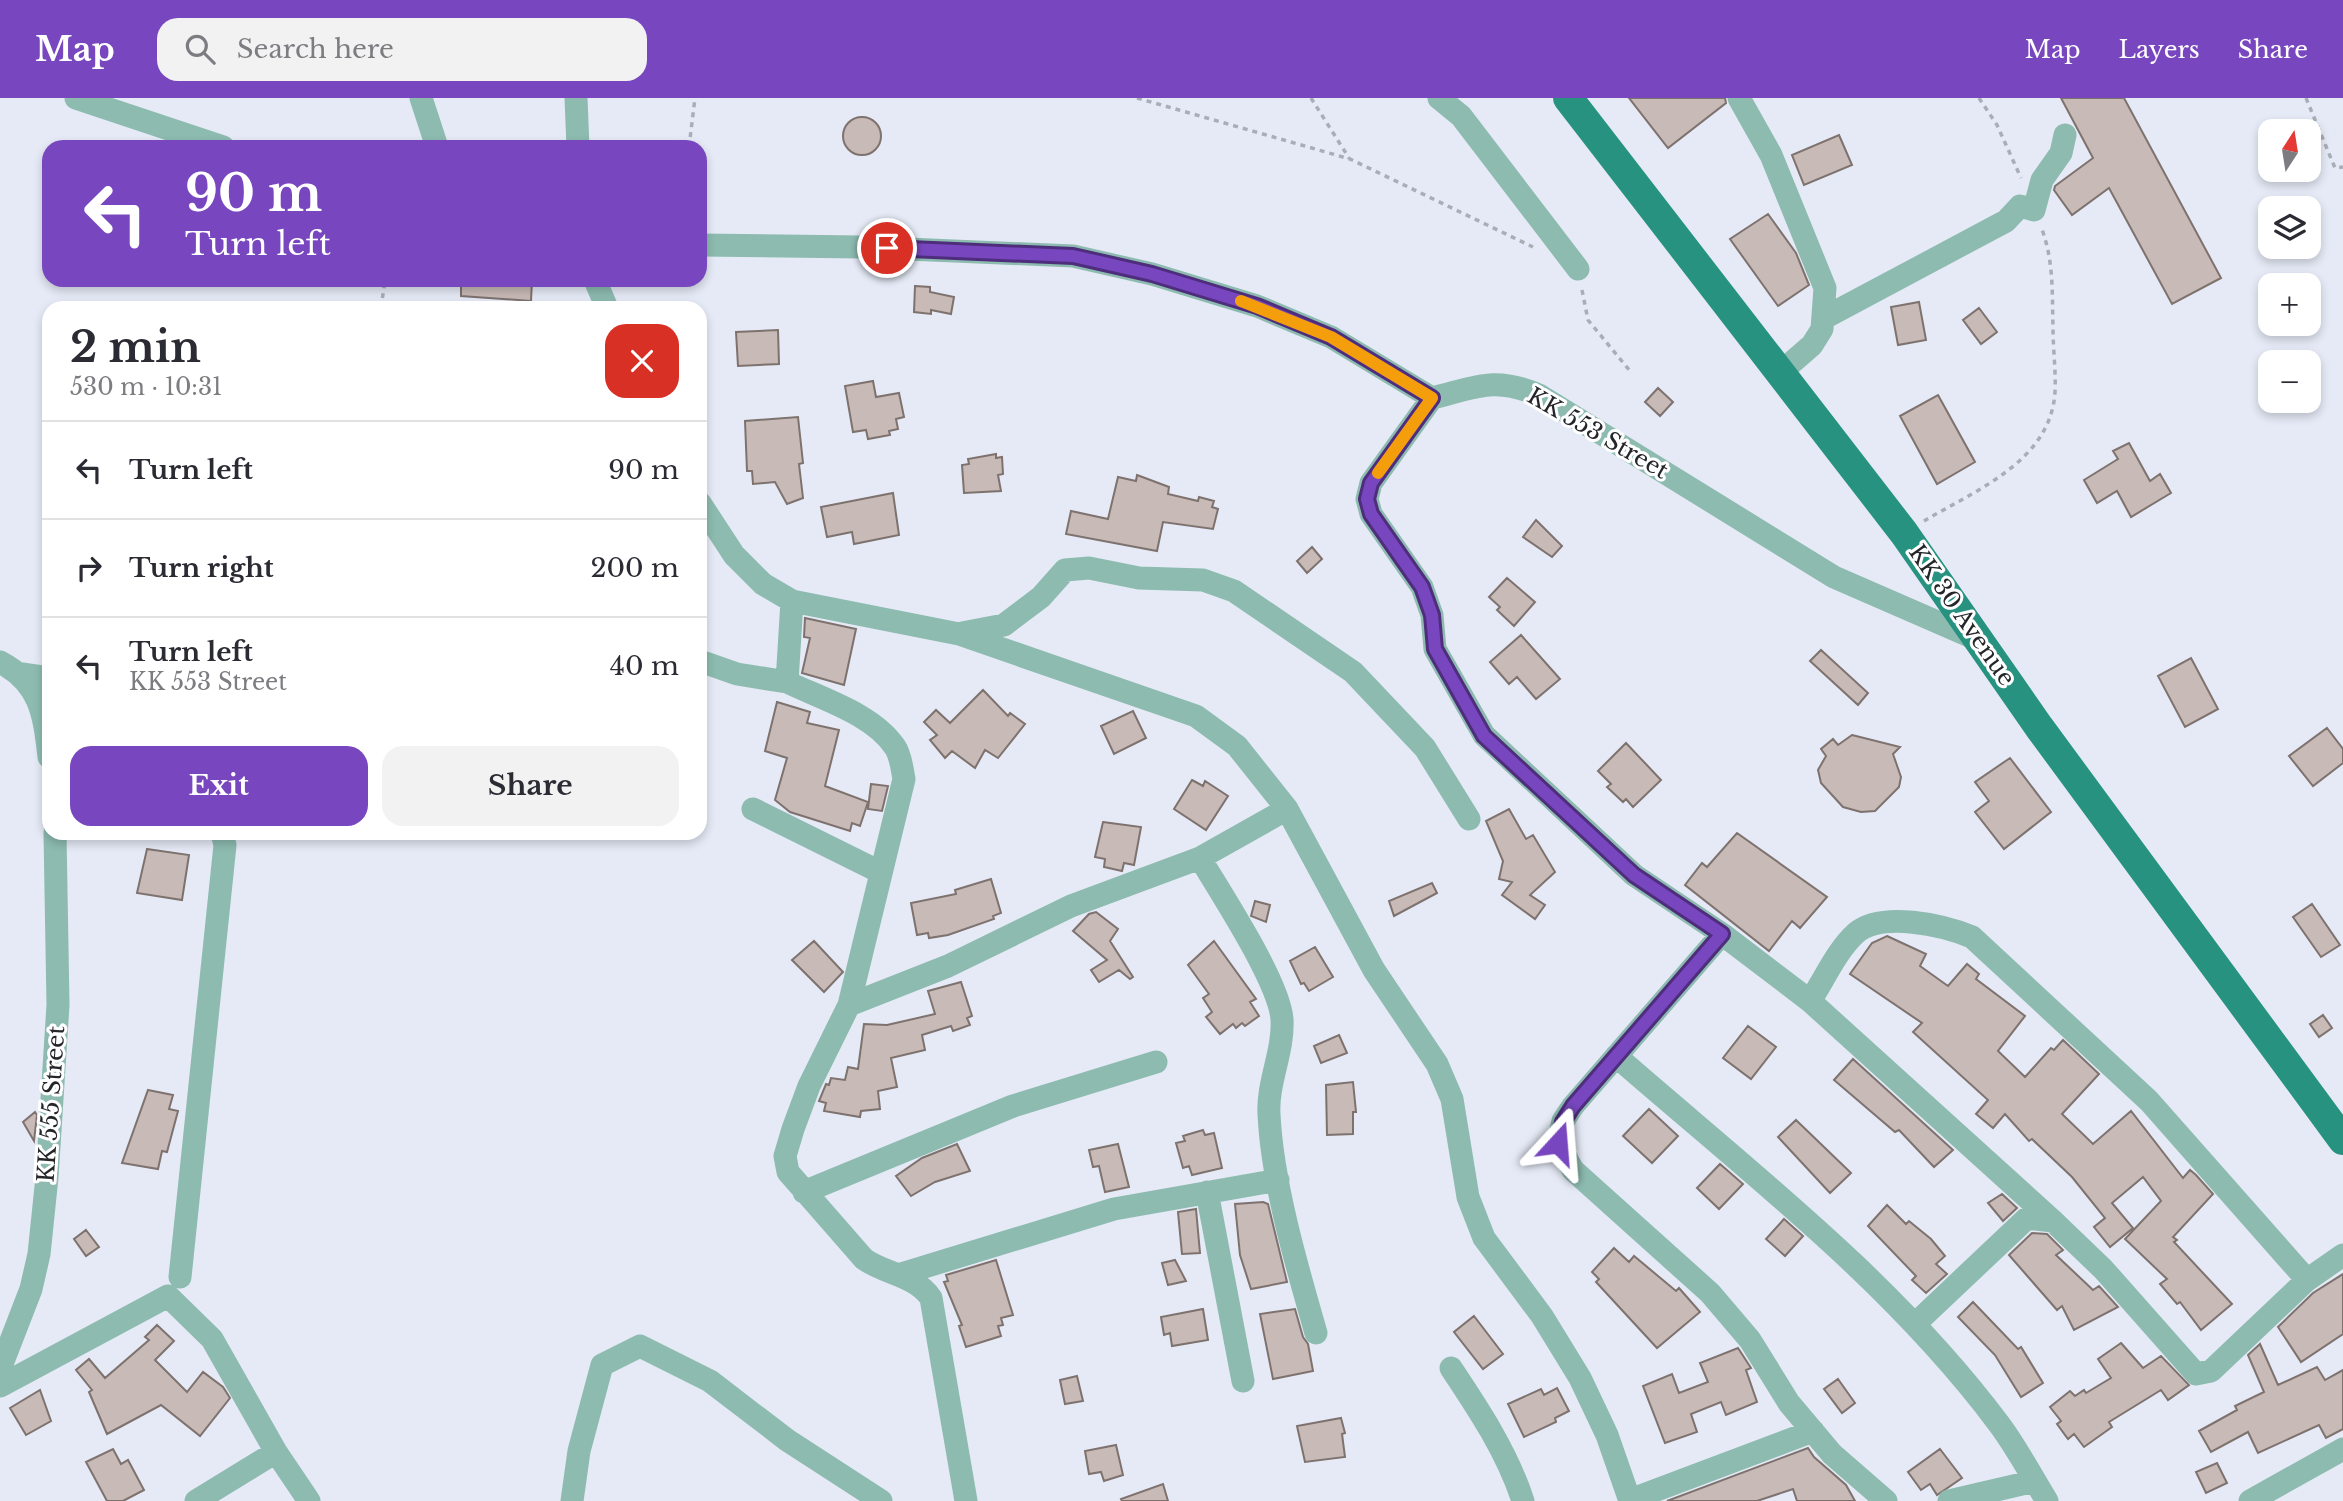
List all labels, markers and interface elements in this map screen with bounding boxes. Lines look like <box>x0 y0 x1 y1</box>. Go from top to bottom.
search box <box>157 18 647 81</box>
text: Map <box>35 29 115 70</box>
icon: search <box>181 30 219 68</box>
text: Search here <box>237 33 394 65</box>
text: Map <box>2025 35 2081 64</box>
text: Layers <box>2119 35 2200 64</box>
text: Share <box>2238 35 2308 64</box>
north arrow <box>2258 119 2320 182</box>
map controls <box>2258 119 2321 413</box>
text: 90 m <box>185 163 322 224</box>
icon: left <box>70 168 161 259</box>
button: layers <box>2258 196 2321 259</box>
pin <box>857 218 917 278</box>
text: Turn left <box>185 224 331 264</box>
icon: arrive <box>868 229 906 267</box>
button: + <box>2258 273 2321 336</box>
text: 2 min <box>70 321 201 373</box>
button: close <box>605 324 679 398</box>
button: − <box>2258 350 2321 413</box>
text: 530 m · 10:31 <box>70 373 222 401</box>
street label: KK 553 Street <box>1523 381 1674 485</box>
icon: left <box>70 451 108 489</box>
text: Turn left <box>129 454 253 486</box>
text: 90 m <box>608 454 679 486</box>
street label: KK 30 Avenue <box>1903 539 2021 691</box>
icon: right <box>70 549 108 587</box>
text: Turn right <box>129 552 274 584</box>
text: 200 m <box>590 552 679 584</box>
text: Turn left <box>129 636 253 668</box>
icon: left <box>70 647 108 685</box>
text: 40 m <box>610 650 679 682</box>
text: KK 553 Street <box>129 668 287 696</box>
button: Exit <box>70 746 368 826</box>
button: Share <box>382 746 679 826</box>
street label: KK 555 Street <box>32 1024 70 1183</box>
position arrow <box>1521 1106 1595 1180</box>

